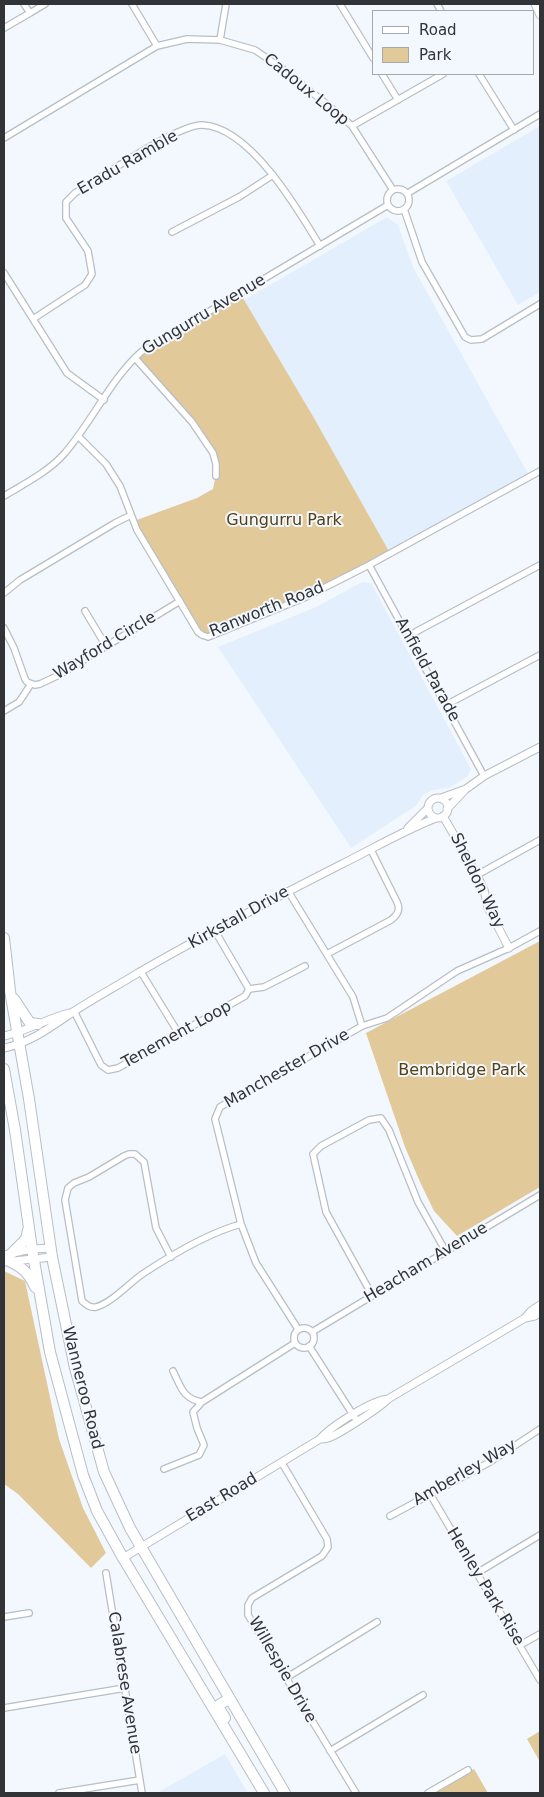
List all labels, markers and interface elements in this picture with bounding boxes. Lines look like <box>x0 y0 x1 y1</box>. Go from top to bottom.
legend <box>372 10 534 75</box>
text: Road <box>419 21 457 39</box>
text: Park <box>419 46 451 64</box>
street label: Cadoux Loop <box>260 50 352 130</box>
street label: Eradu Ramble <box>74 127 182 199</box>
street label: Gungurru Avenue <box>139 271 269 359</box>
park label: Gungurru Park <box>226 511 342 531</box>
street label: Ranworth Road <box>207 578 327 642</box>
street label: Wayford Circle <box>50 608 160 684</box>
street label: Anfield Parade <box>391 615 463 725</box>
street label: Sheldon Way <box>446 830 508 932</box>
street label: Kirkstall Drive <box>185 882 293 954</box>
street label: Tenement Loop <box>119 997 235 1073</box>
street label: Manchester Drive <box>221 1025 353 1113</box>
park label: Bembridge Park <box>398 1061 526 1081</box>
street label: Heacham Avenue <box>361 1219 491 1307</box>
street label: Wanneroo Road <box>57 1325 107 1451</box>
street label: Amberley Way <box>410 1436 520 1510</box>
street label: East Road <box>183 1469 261 1527</box>
street label: Henley Park Rise <box>442 1525 528 1649</box>
street label: Calabrese Avenue <box>103 1610 145 1756</box>
street label: Willespie Drive <box>244 1614 320 1726</box>

